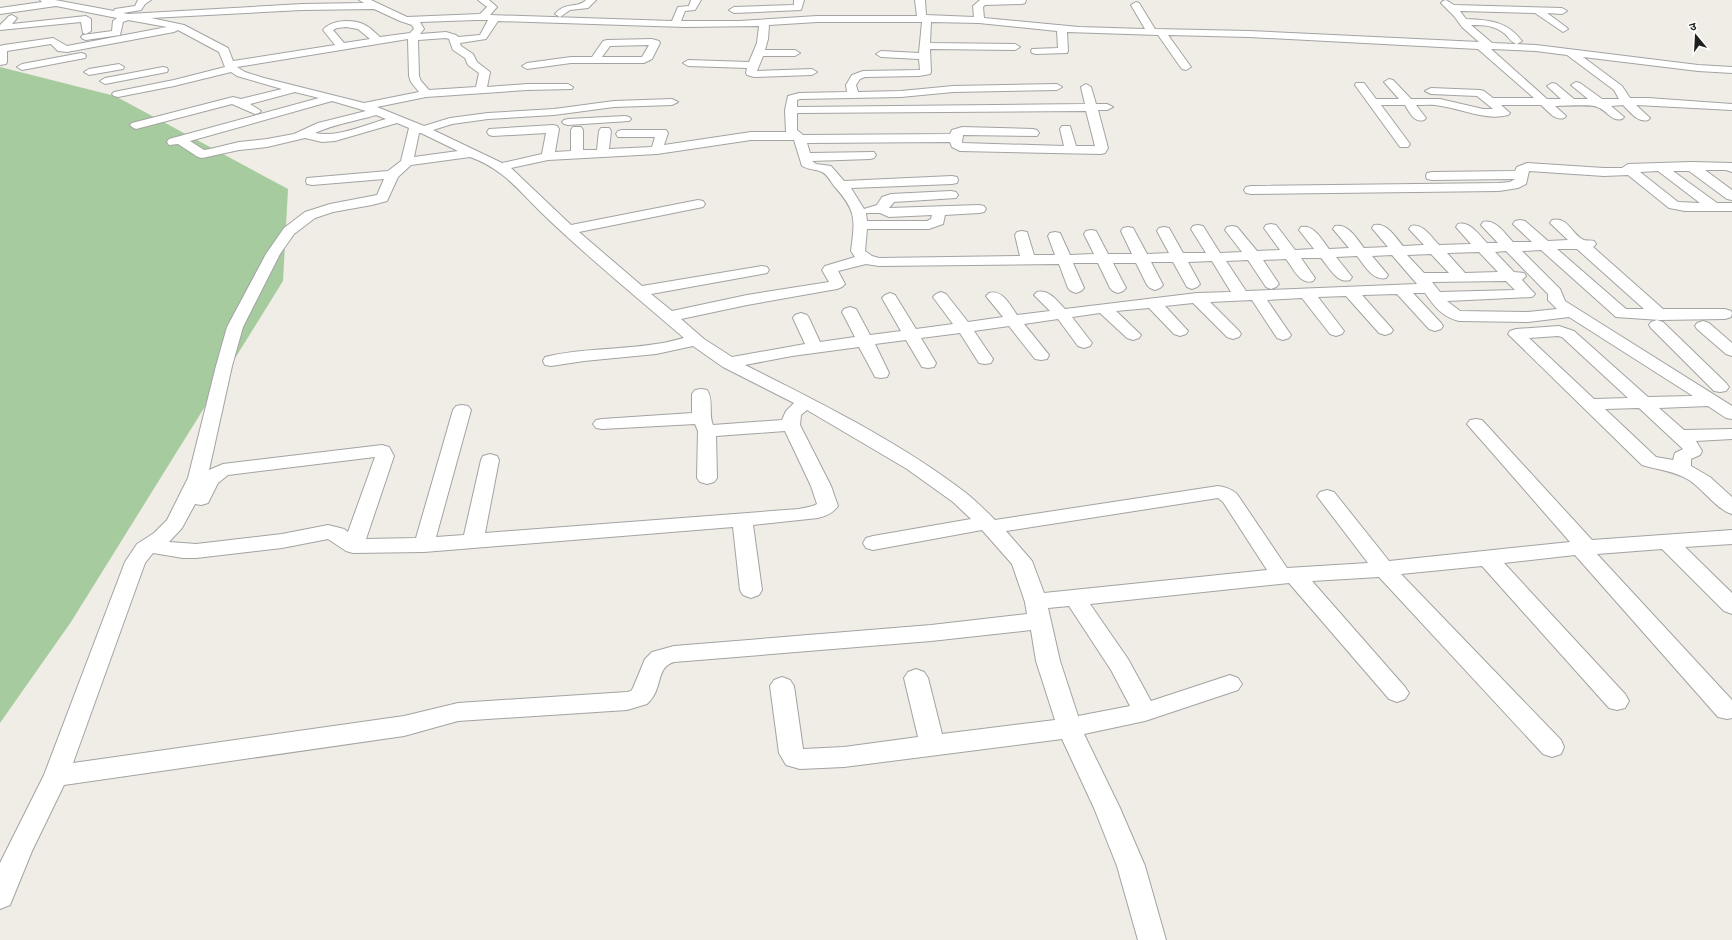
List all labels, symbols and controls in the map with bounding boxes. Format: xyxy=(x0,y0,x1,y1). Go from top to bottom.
north arrow xyxy=(1676,16,1716,56)
text: उ xyxy=(1688,19,1699,34)

